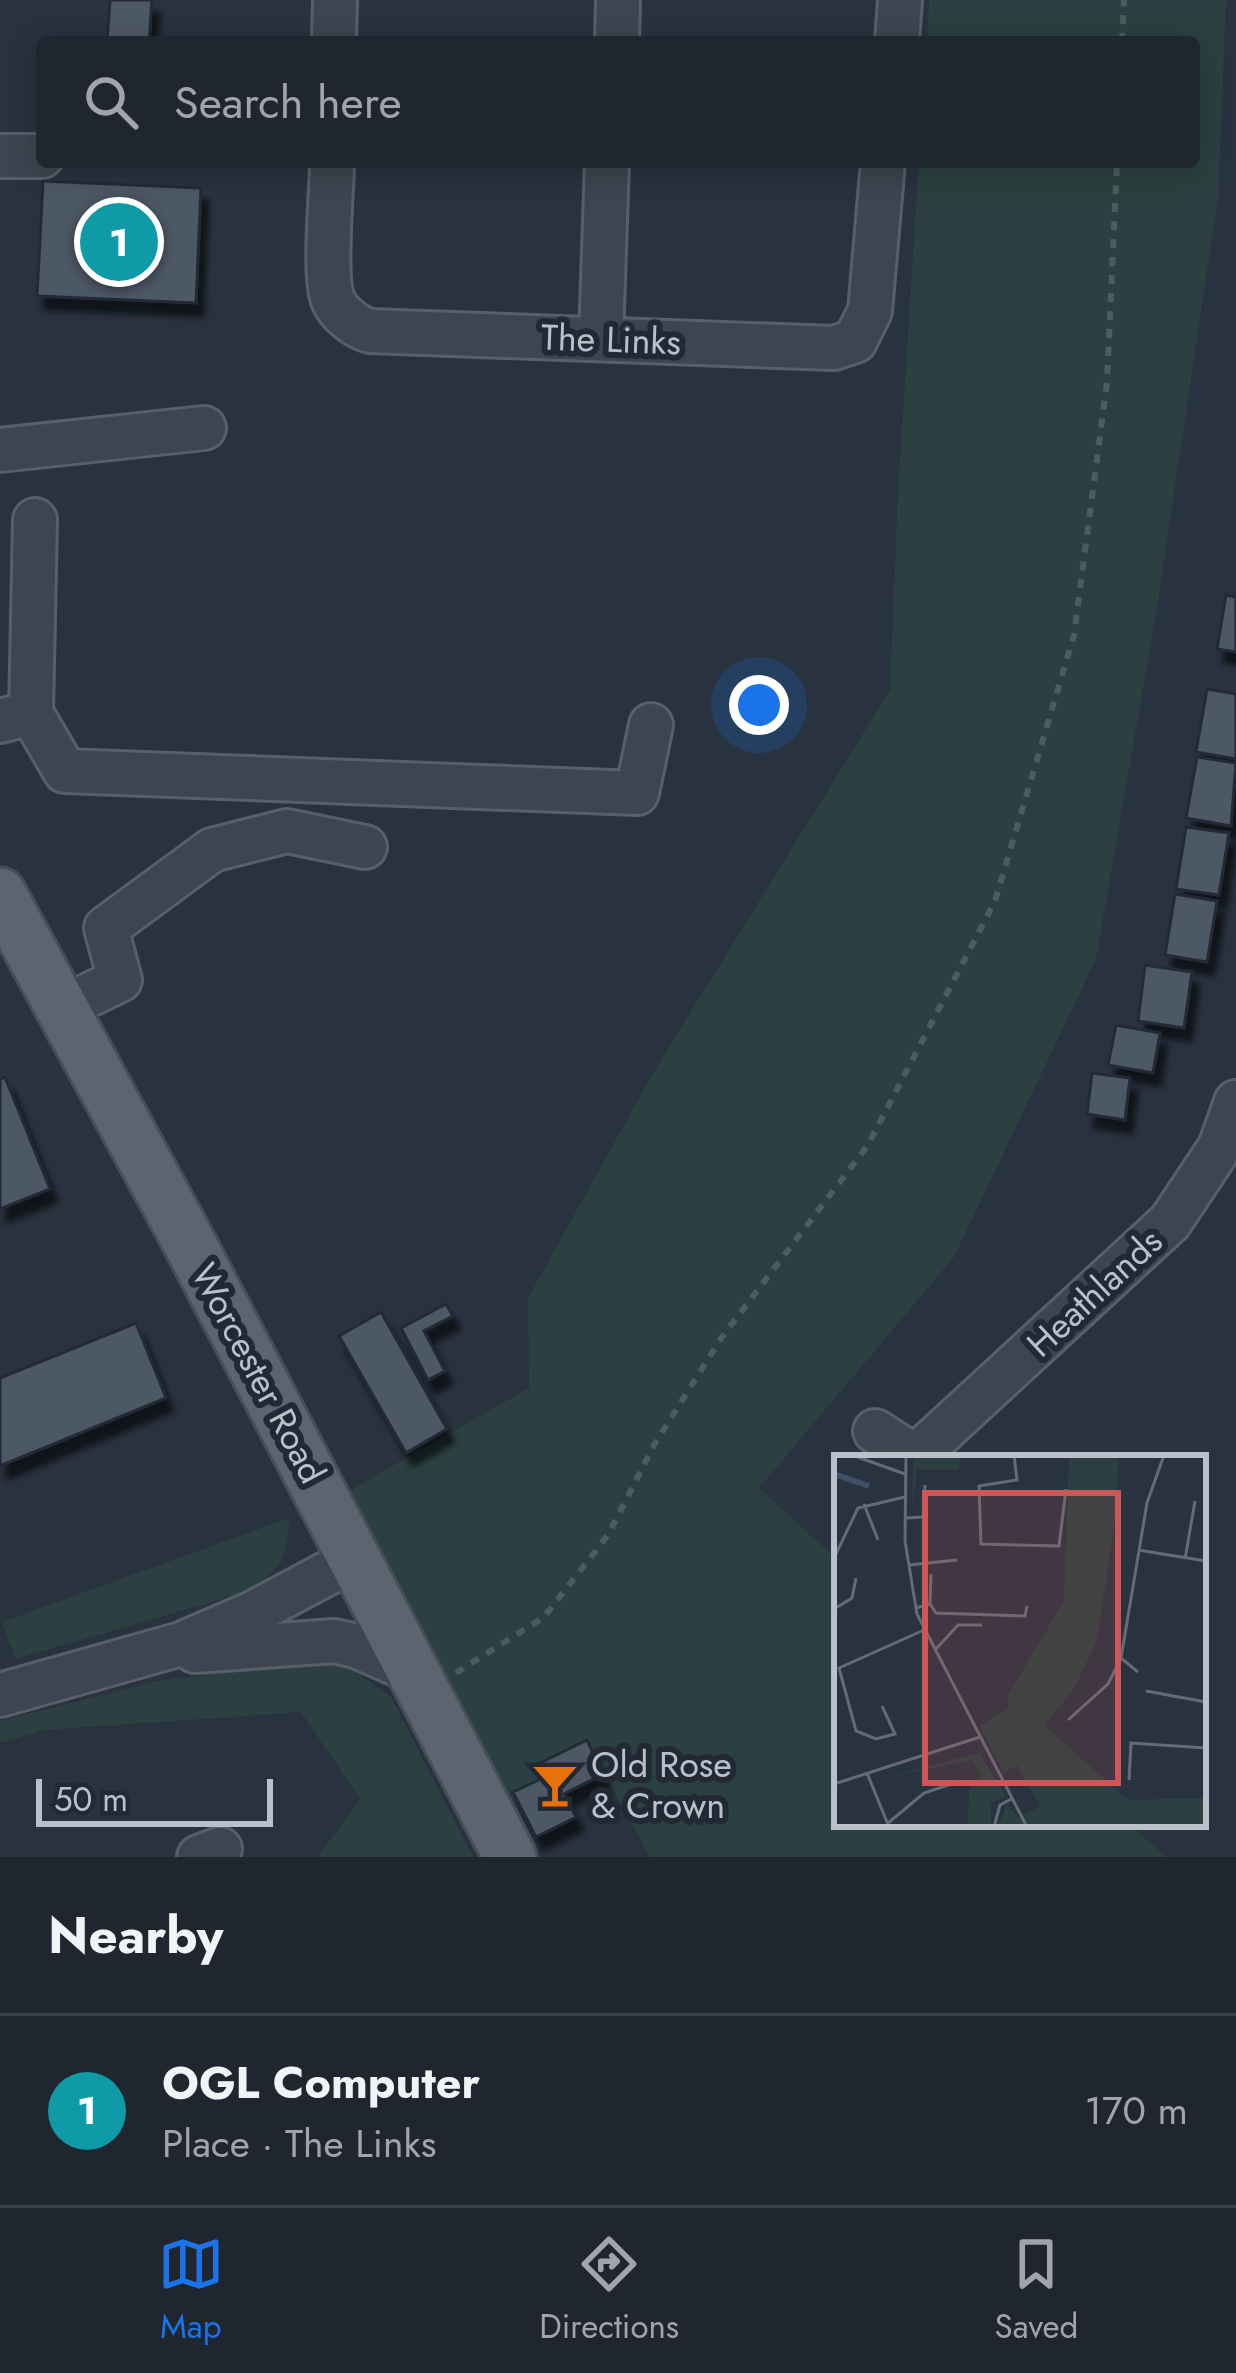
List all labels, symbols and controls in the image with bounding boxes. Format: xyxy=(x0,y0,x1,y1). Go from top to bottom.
search box xyxy=(36,36,1200,168)
icon: search xyxy=(78,69,144,135)
text: Search here xyxy=(174,70,402,135)
pin: 1 xyxy=(80,197,158,287)
street label: The Links xyxy=(540,311,682,367)
your location xyxy=(729,675,789,735)
street label: Heathlands xyxy=(1015,1215,1173,1369)
street label: Worcester Road xyxy=(179,1254,339,1492)
inset map xyxy=(834,1455,1206,1827)
place label: Old Rose & Crown xyxy=(591,1738,732,1831)
bar icon: Old Rose & Crown xyxy=(530,1760,580,1810)
scale bar xyxy=(36,1773,273,1826)
text: 50 m xyxy=(54,1776,128,1823)
text: Nearby xyxy=(48,1898,223,1972)
text: OGL Computer xyxy=(162,2050,480,2115)
text: 1 xyxy=(77,2082,97,2139)
text: 170 m xyxy=(1084,2082,1188,2139)
text: Place · The Links xyxy=(162,2115,436,2172)
tab: Map xyxy=(158,2231,224,2350)
tab: Directions xyxy=(539,2231,679,2350)
tab: Saved xyxy=(995,2231,1078,2350)

